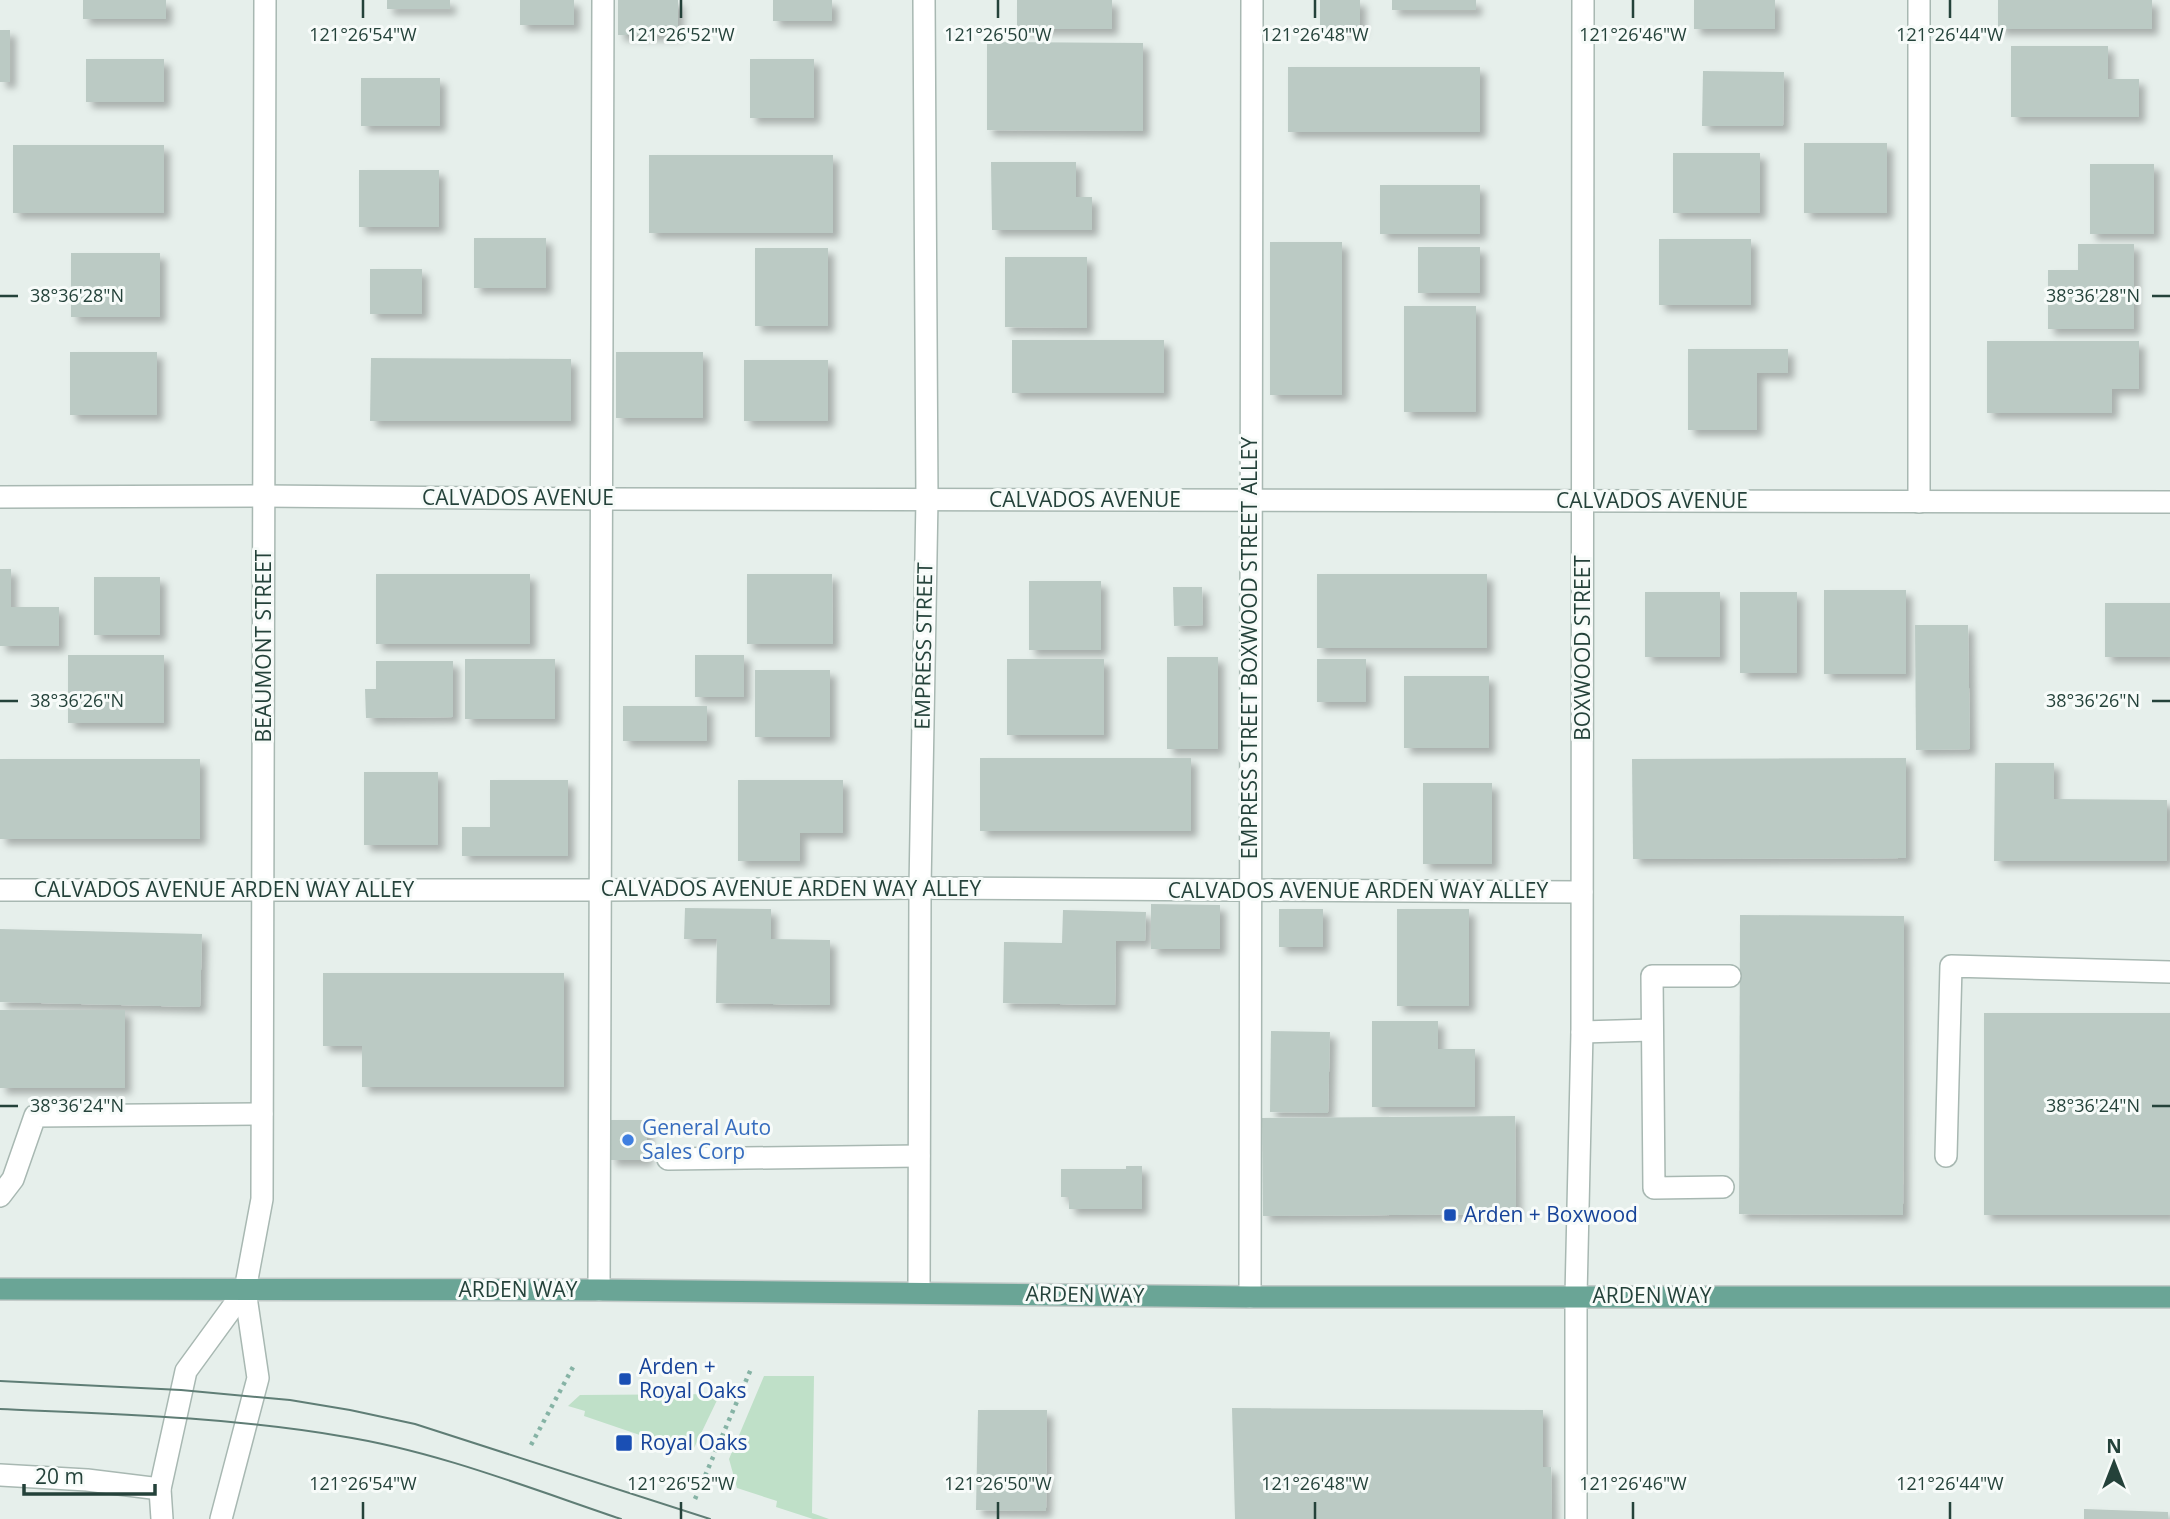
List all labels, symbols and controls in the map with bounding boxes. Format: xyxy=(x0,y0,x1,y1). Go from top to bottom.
text: 121°26'54"W xyxy=(309,22,417,46)
text: 121°26'52"W xyxy=(627,22,735,46)
text: 121°26'50"W xyxy=(944,22,1052,46)
text: 121°26'48"W xyxy=(1261,22,1369,46)
text: 121°26'46"W xyxy=(1579,22,1687,46)
text: 121°26'44"W xyxy=(1896,22,2004,46)
text: 38°36'28"N xyxy=(30,283,124,307)
text: 38°36'28"N xyxy=(2046,283,2140,307)
street label: EMPRESS STREET BOXWOOD STREET ALLEY xyxy=(1235,436,1263,859)
street label: CALVADOS AVENUE xyxy=(422,483,614,511)
street label: CALVADOS AVENUE xyxy=(989,485,1181,513)
street label: CALVADOS AVENUE xyxy=(1556,486,1748,514)
street label: BEAUMONT STREET xyxy=(249,549,277,742)
street label: BOXWOOD STREET xyxy=(1568,555,1596,741)
street label: EMPRESS STREET xyxy=(908,562,938,730)
text: 38°36'26"N xyxy=(30,688,124,712)
text: 38°36'26"N xyxy=(2046,688,2140,712)
street label: CALVADOS AVENUE ARDEN WAY ALLEY xyxy=(601,874,981,902)
street label: CALVADOS AVENUE ARDEN WAY ALLEY xyxy=(34,875,414,903)
street label: CALVADOS AVENUE ARDEN WAY ALLEY xyxy=(1168,876,1548,904)
text: 38°36'24"N xyxy=(30,1093,124,1117)
text: 38°36'24"N xyxy=(2046,1093,2140,1117)
place label: General Auto Sales Corp xyxy=(642,1113,771,1165)
marker: General Auto Sales Corp xyxy=(620,1132,636,1148)
place label: Arden + Boxwood xyxy=(1464,1200,1638,1228)
marker: Arden + Boxwood xyxy=(1442,1207,1458,1223)
street label: ARDEN WAY xyxy=(459,1275,578,1303)
street label: ARDEN WAY xyxy=(1025,1279,1145,1309)
street label: ARDEN WAY xyxy=(1593,1281,1712,1309)
place label: Arden + Royal Oaks xyxy=(639,1352,747,1404)
marker: Arden + Royal Oaks xyxy=(617,1371,633,1387)
place label: Royal Oaks xyxy=(640,1428,748,1456)
north arrow xyxy=(2079,1428,2149,1498)
marker: Royal Oaks xyxy=(614,1433,634,1453)
text: N xyxy=(2106,1433,2122,1459)
scale bar xyxy=(24,1452,156,1496)
text: 20 m xyxy=(35,1462,84,1490)
text: 121°26'54"W xyxy=(309,1471,417,1495)
text: 121°26'52"W xyxy=(627,1471,735,1495)
text: 121°26'50"W xyxy=(944,1471,1052,1495)
text: 121°26'48"W xyxy=(1261,1471,1369,1495)
text: 121°26'46"W xyxy=(1579,1471,1687,1495)
text: 121°26'44"W xyxy=(1896,1471,2004,1495)

